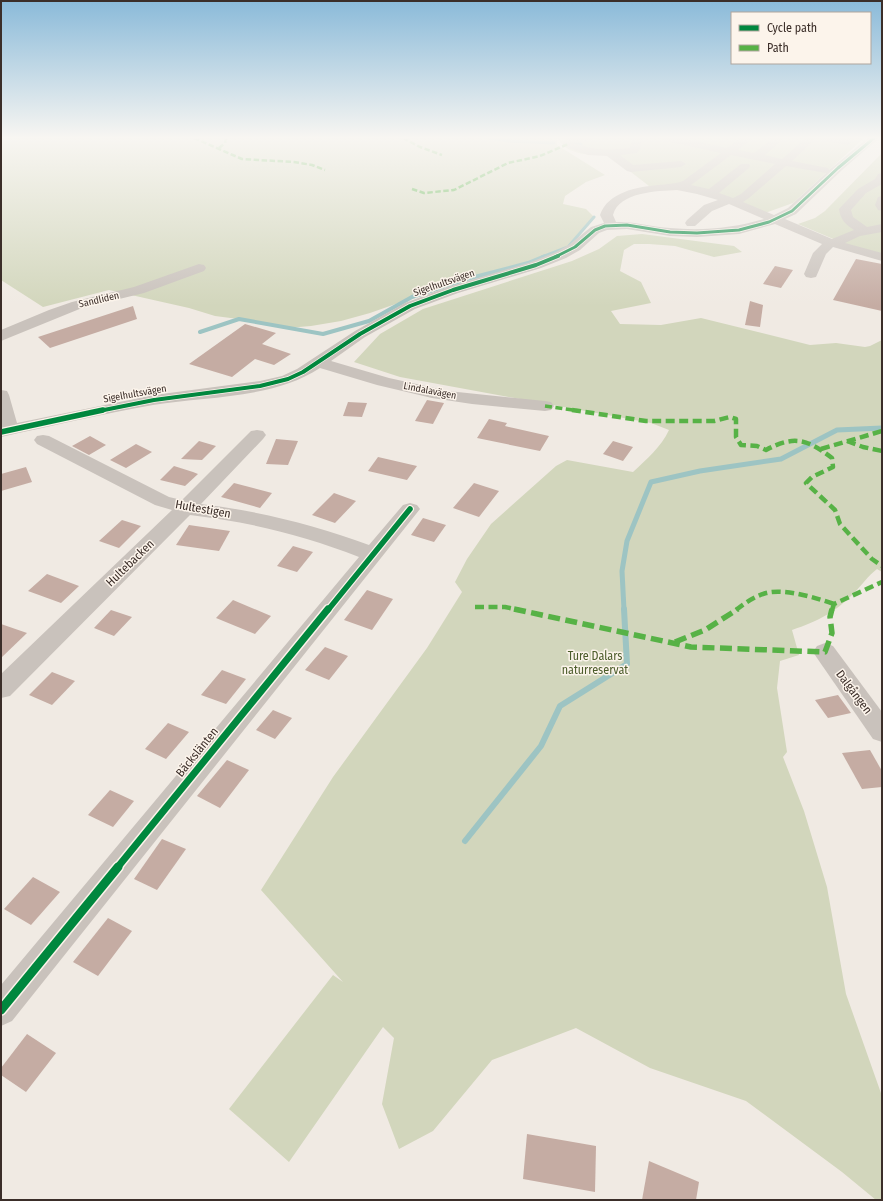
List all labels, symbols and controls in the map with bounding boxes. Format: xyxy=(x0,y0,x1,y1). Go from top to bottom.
legend xyxy=(731,12,871,64)
text: Cycle path xyxy=(767,21,817,35)
text: Path xyxy=(767,41,789,55)
street label: Sigelhultsvägen xyxy=(412,267,476,299)
street label: Sandliden xyxy=(78,290,120,310)
street label: Lindalavägen xyxy=(403,380,457,402)
street label: Sigelhultsvägen xyxy=(102,383,168,405)
street label: Hultestigen xyxy=(174,497,232,521)
street label: Hultebacken xyxy=(103,537,157,589)
park label: Ture Dalars naturreservat xyxy=(562,649,628,677)
street label: Dalgången xyxy=(833,667,875,717)
street label: Bäckslänten xyxy=(173,724,221,780)

